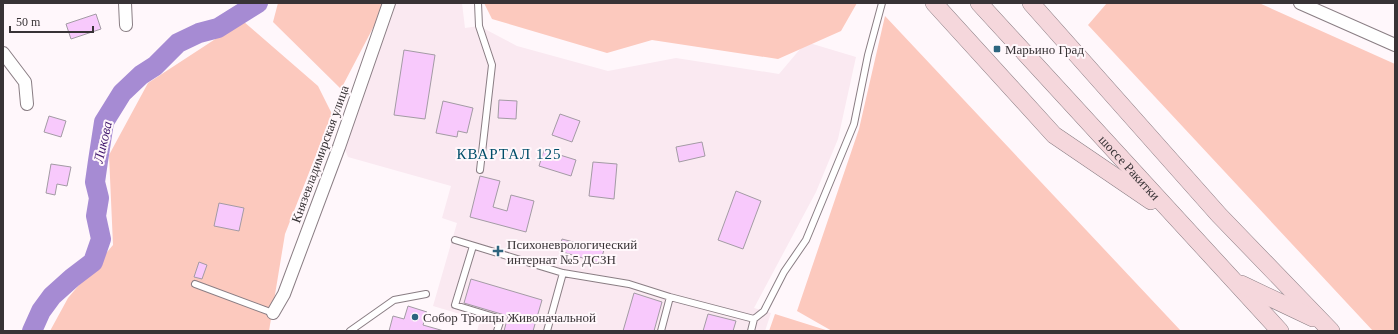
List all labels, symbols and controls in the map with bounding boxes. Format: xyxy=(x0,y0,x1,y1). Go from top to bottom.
scale bar xyxy=(10,8,93,34)
text: 50 m xyxy=(16,15,41,29)
place label: Марьино Град xyxy=(1005,42,1084,57)
marker: Марьино Град xyxy=(992,44,1002,54)
street label: Князевладимирская улица xyxy=(288,83,352,225)
water label: Ликова xyxy=(91,120,115,165)
street label: шоссе Ракитки xyxy=(1096,132,1163,203)
district label: КВАРТАЛ 125 xyxy=(456,146,562,162)
place label: Психоневрологический интернат №5 ДСЗН xyxy=(507,237,637,267)
marker: Психоневрологический интернат №5 ДСЗН xyxy=(492,245,504,257)
place label: Собор Троицы Живоначальной xyxy=(423,310,596,325)
marker: Собор Троицы Живоначальной xyxy=(410,312,420,322)

